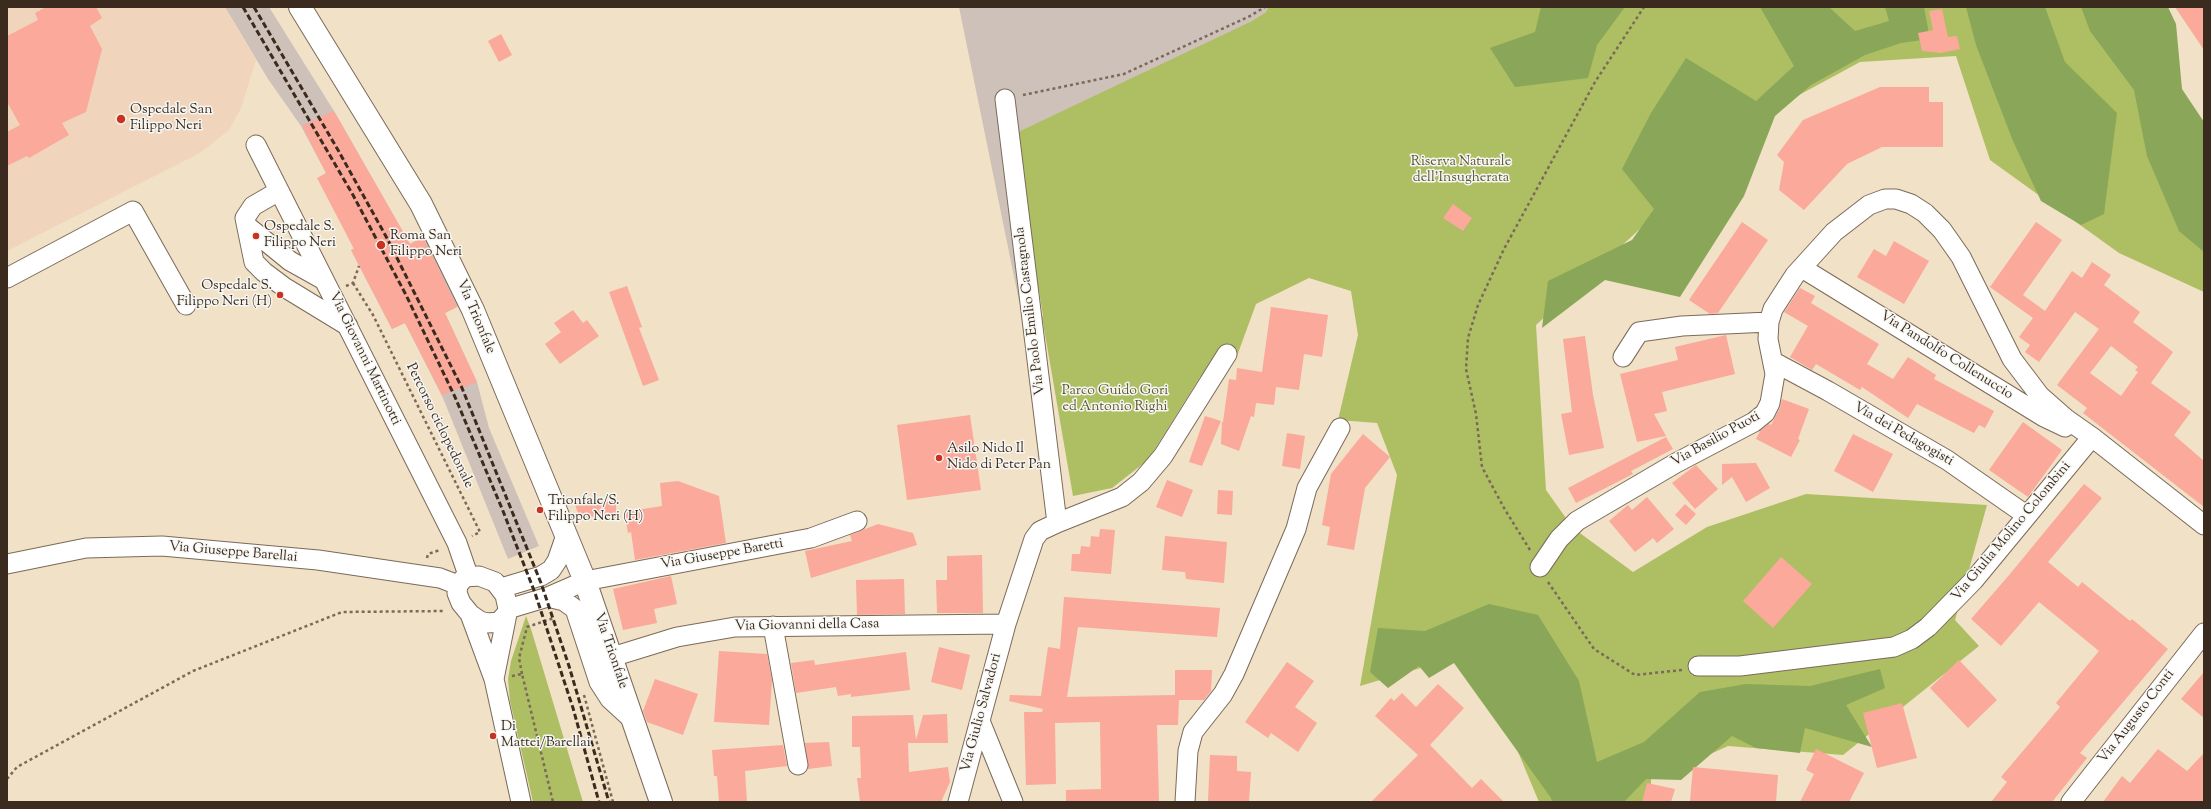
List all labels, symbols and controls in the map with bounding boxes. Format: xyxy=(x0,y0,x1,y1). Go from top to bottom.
place label: Ospedale San Filippo Neri xyxy=(130,103,212,136)
marker: Ospedale San Filippo Neri xyxy=(115,113,127,125)
park label: Riserva Naturale dell'Insugherata xyxy=(1411,155,1511,188)
place label: Ospedale S. Filippo Neri xyxy=(264,220,336,252)
street label: Via Paolo Emilio Castagnola xyxy=(1012,226,1050,396)
place label: Roma San Filippo Neri xyxy=(390,229,462,262)
marker: Ospedale S. Filippo Neri xyxy=(251,231,261,241)
marker: Roma San Filippo Neri xyxy=(375,239,387,251)
street label: Via Trionfale xyxy=(452,277,498,357)
place label: Ospedale S. Filippo Neri (H) xyxy=(177,279,272,312)
marker: Ospedale S. Filippo Neri (H) xyxy=(275,290,285,300)
street label: Via Giovanni Martinotti xyxy=(324,290,404,428)
street label: Via Pandolfo Collenuccio xyxy=(1876,308,2016,404)
street label: Percorso ciclopedonale xyxy=(401,361,477,491)
park label: Parco Guido Gori ed Antonio Righi xyxy=(1062,384,1168,416)
street label: Via dei Pedagogisti xyxy=(1850,400,1956,470)
street label: Via Basilio Puoti xyxy=(1669,409,1763,471)
place label: Asilo Nido Il Nido di Peter Pan xyxy=(947,442,1051,474)
marker: Asilo Nido Il Nido di Peter Pan xyxy=(934,453,944,463)
street label: Via Giulia Molino Colombini xyxy=(1949,459,2075,605)
place label: Trionfale/S. Filippo Neri (H) xyxy=(548,494,643,526)
marker: Trionfale/S. Filippo Neri (H) xyxy=(535,505,545,515)
street label: Via Giuseppe Baretti xyxy=(659,536,785,574)
street label: Via Giuseppe Barellai xyxy=(168,539,298,567)
street label: Via Trionfale xyxy=(589,611,631,691)
street label: Via Giovanni della Casa xyxy=(734,616,880,636)
street label: Via Giulio Salvadori xyxy=(958,652,1006,774)
street label: Via Augusto Conti xyxy=(2095,667,2179,767)
place label: Di Mattei/Barellai xyxy=(501,720,591,752)
marker: Di Mattei/Barellai xyxy=(488,731,498,741)

